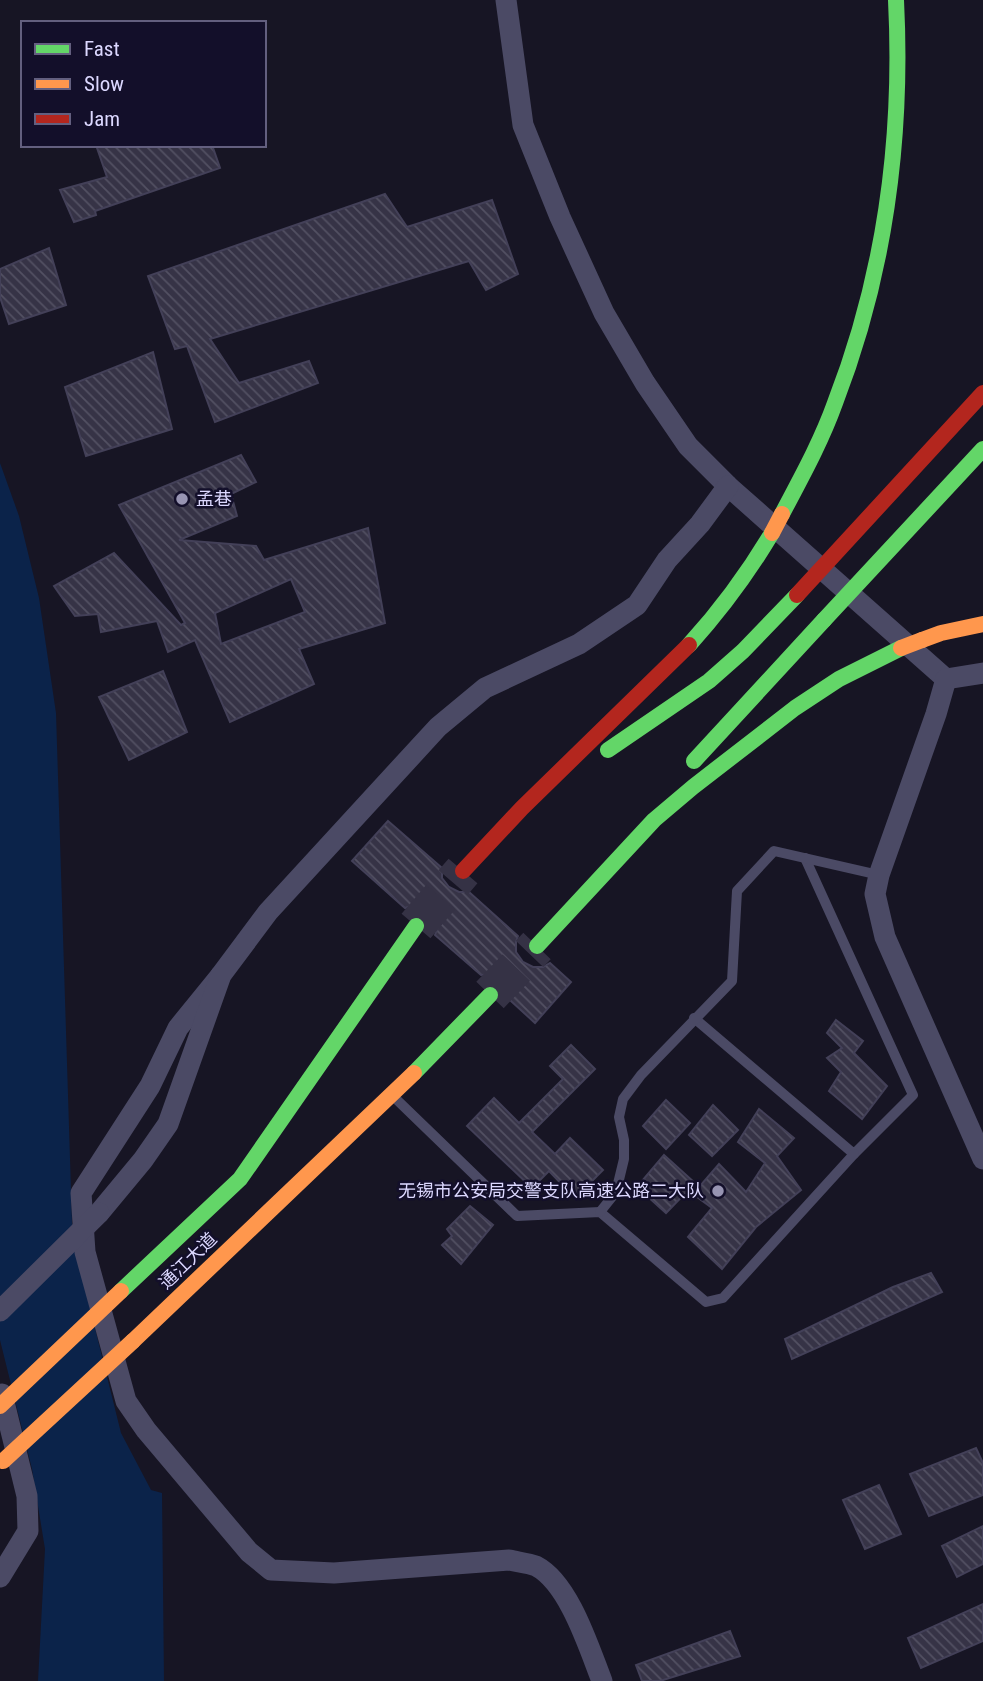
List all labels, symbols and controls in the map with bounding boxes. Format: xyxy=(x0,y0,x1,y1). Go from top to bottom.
legend xyxy=(21,21,266,147)
text: Fast xyxy=(84,37,120,61)
text: Slow xyxy=(84,72,124,96)
text: Jam xyxy=(84,107,120,131)
place label: 孟巷 xyxy=(196,488,232,509)
marker: 孟巷 xyxy=(174,491,190,507)
place label: 无锡市公安局交警支队高速公路二大队 xyxy=(398,1180,704,1201)
marker: 无锡市公安局交警支队高速公路二大队 xyxy=(710,1183,726,1199)
street label: 通江大道 xyxy=(154,1228,221,1293)

